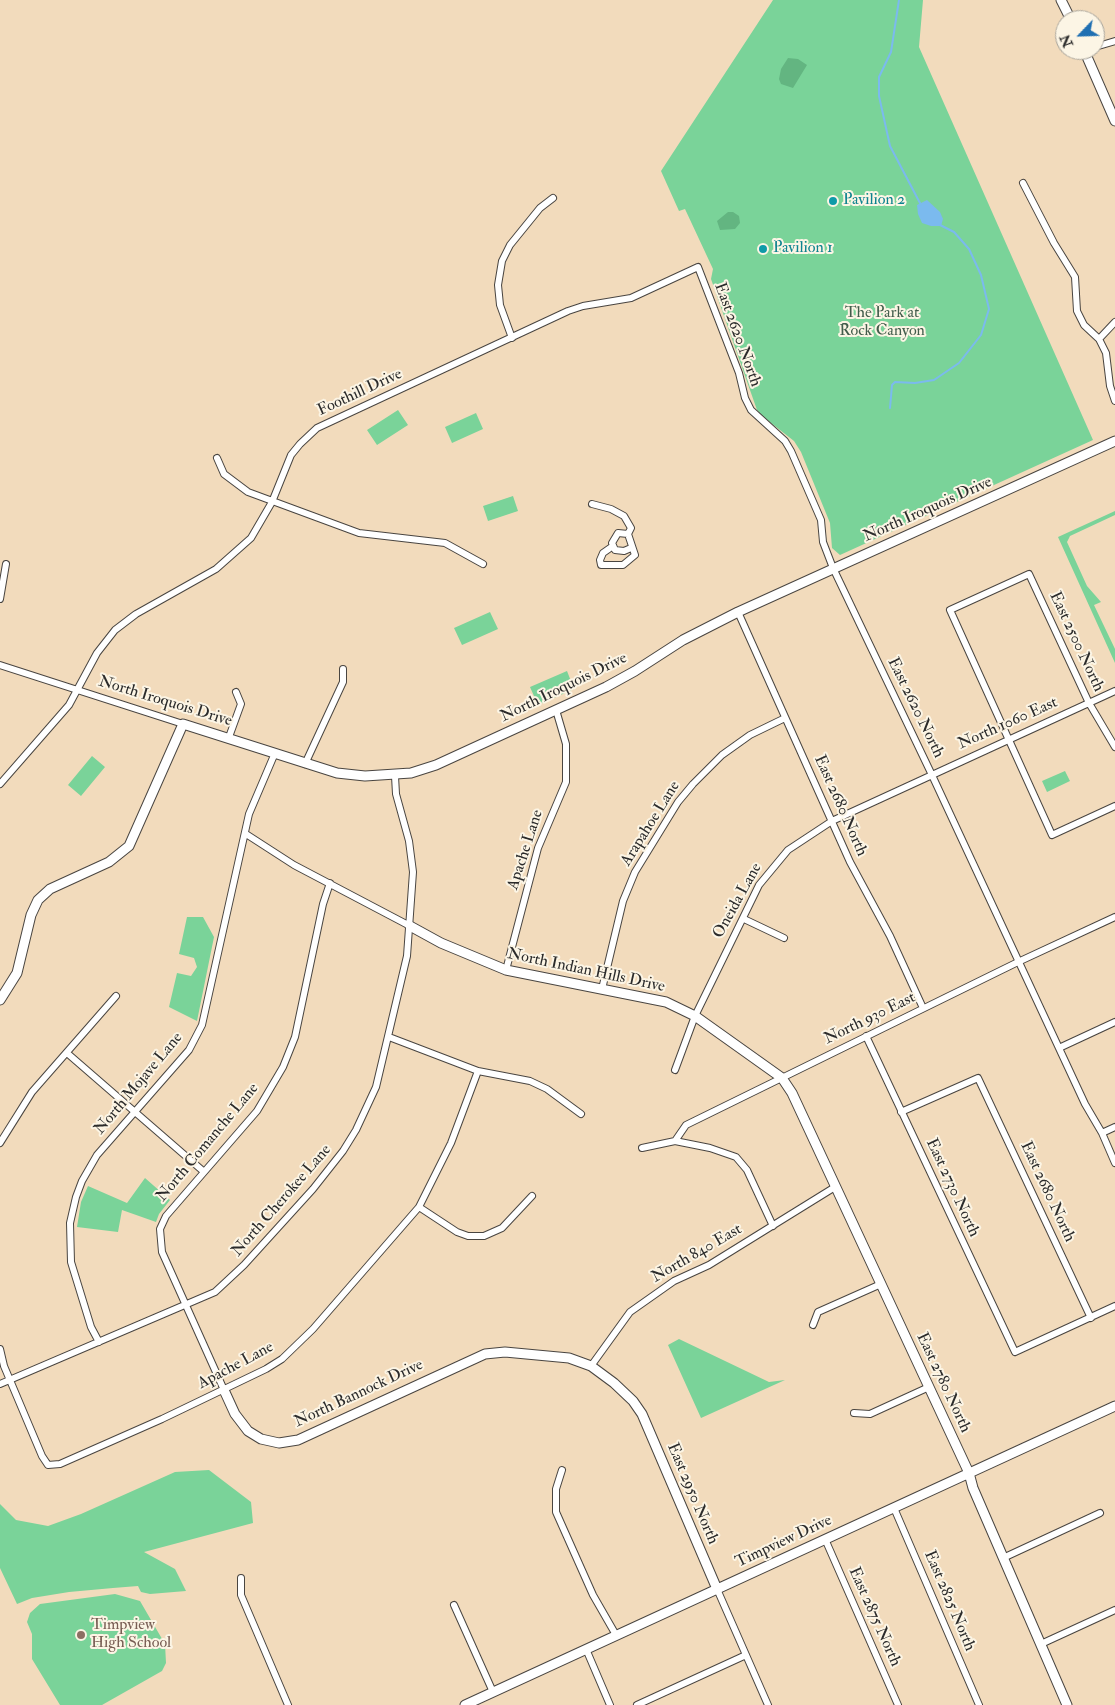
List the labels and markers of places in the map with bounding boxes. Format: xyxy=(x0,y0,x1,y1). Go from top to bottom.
place label: Pavilion 2 xyxy=(843,191,905,211)
marker: Pavilion 2 xyxy=(827,195,839,207)
place label: Pavilion 1 xyxy=(773,239,833,259)
marker: Pavilion 1 xyxy=(757,243,769,255)
place label: Timpview High School xyxy=(91,1616,171,1654)
marker: Timpview High School xyxy=(75,1629,87,1641)

